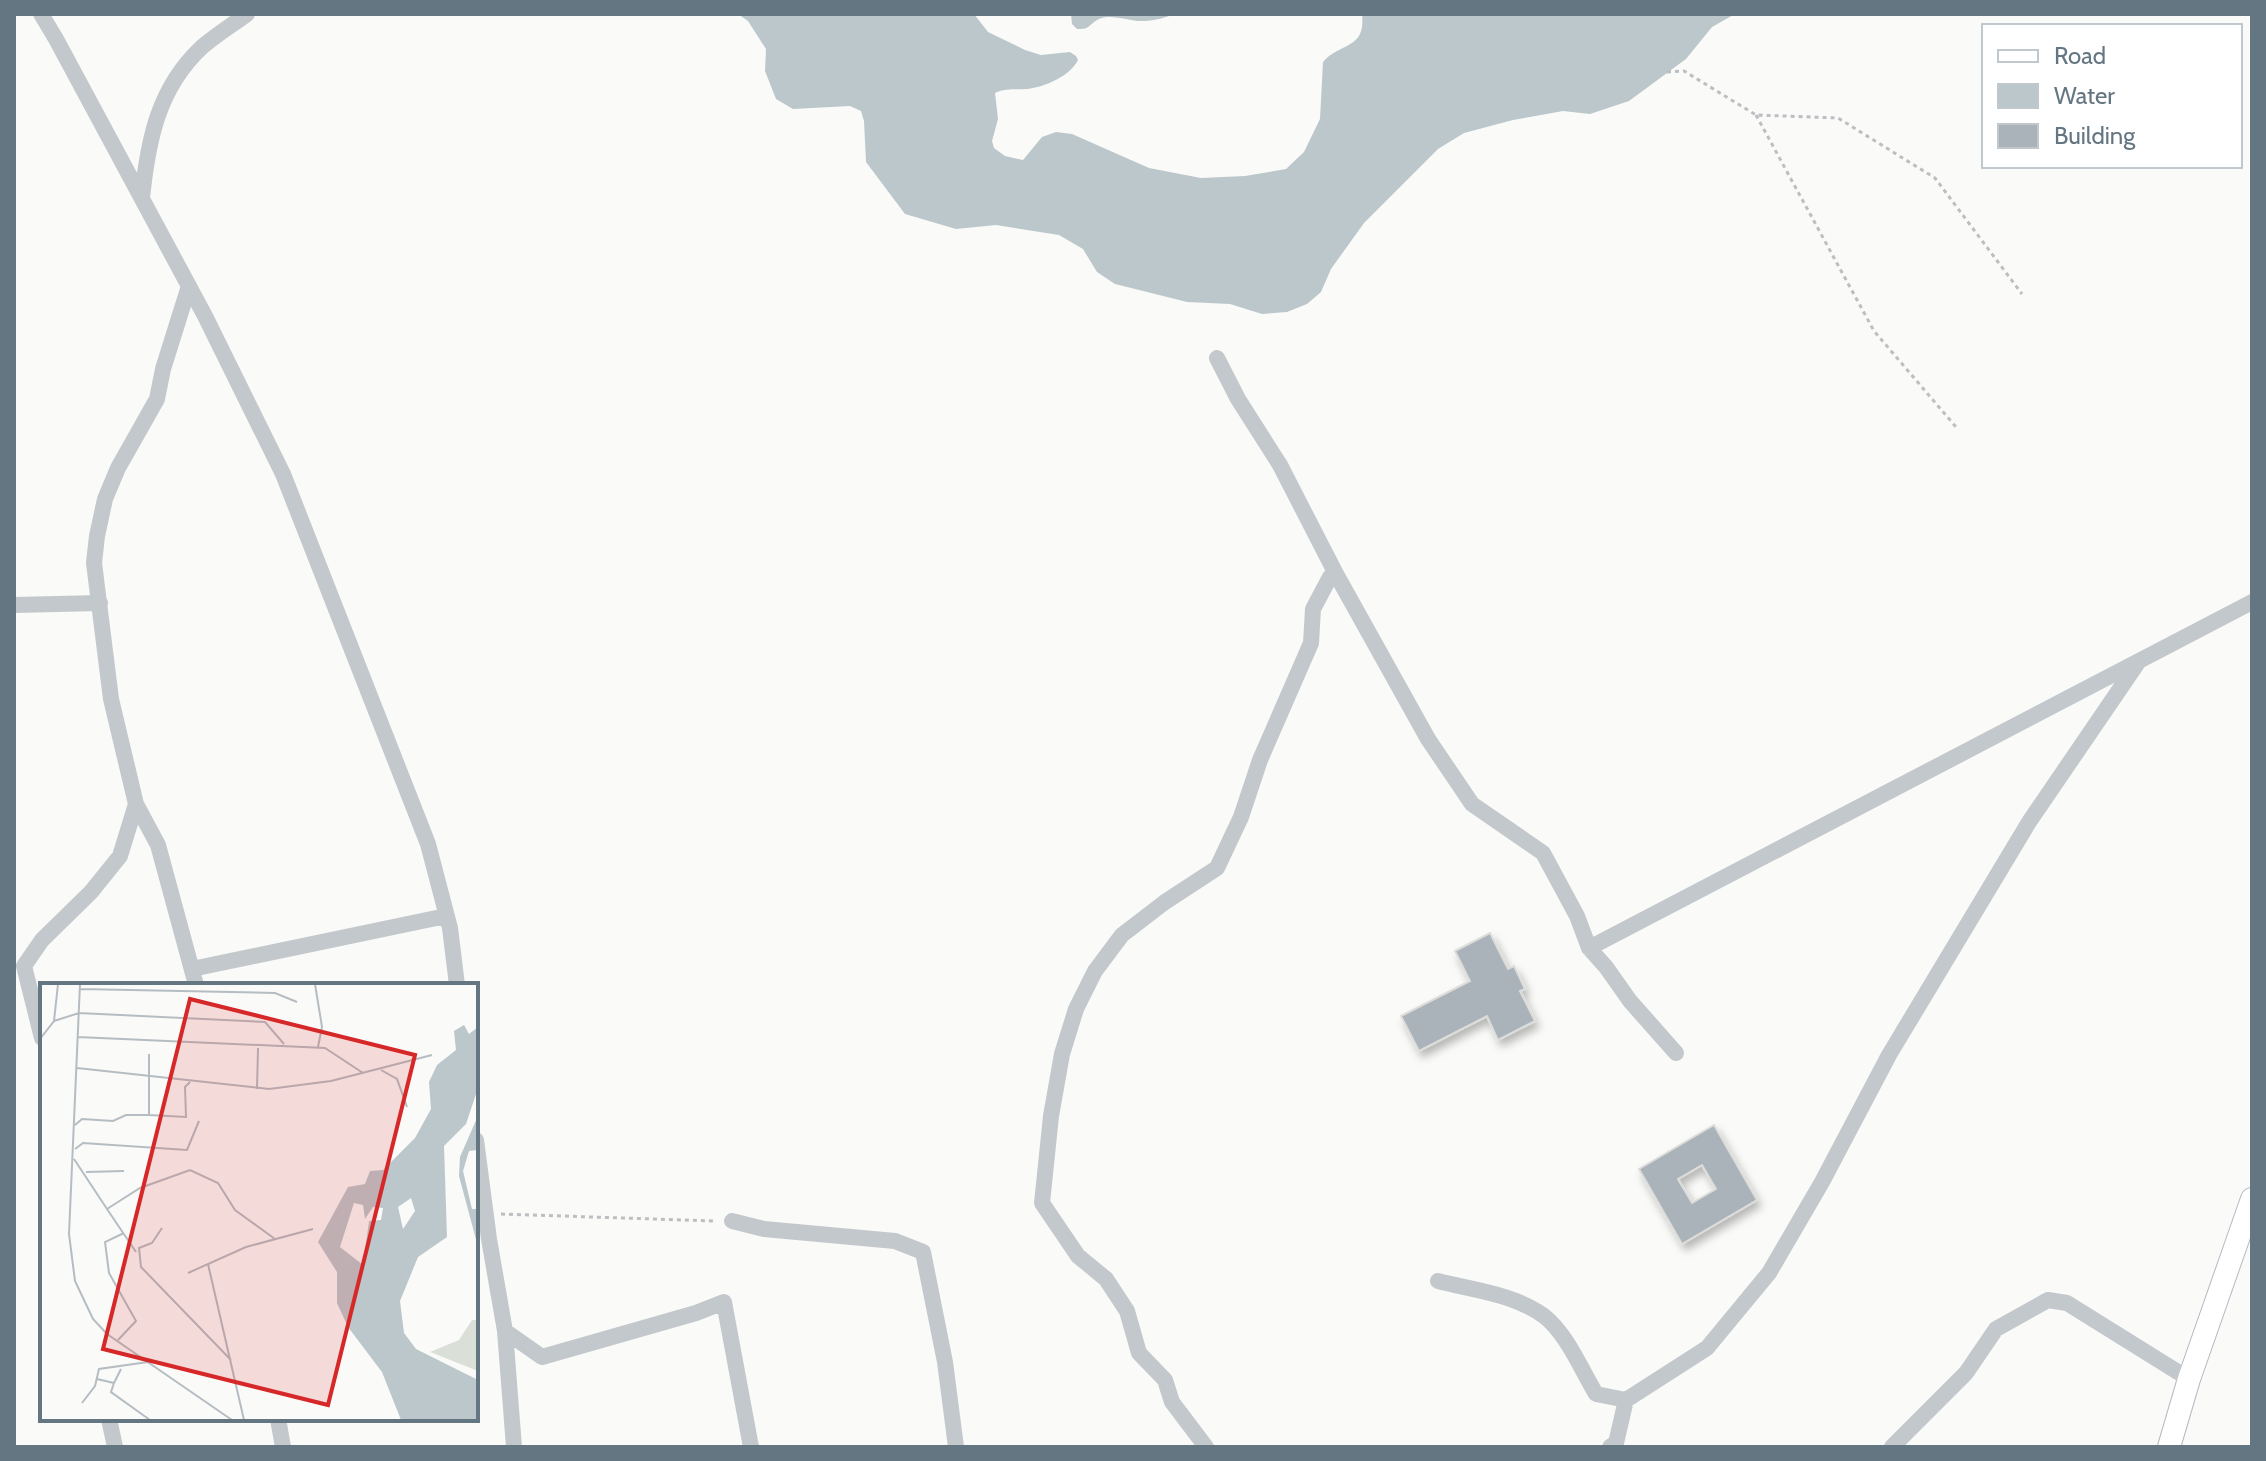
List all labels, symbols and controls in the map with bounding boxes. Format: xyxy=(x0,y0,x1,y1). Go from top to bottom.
legend xyxy=(1982,24,2242,168)
text: Road xyxy=(2054,41,2106,70)
text: Water xyxy=(2054,81,2115,110)
text: Building xyxy=(2054,121,2136,150)
inset map xyxy=(40,983,478,1421)

